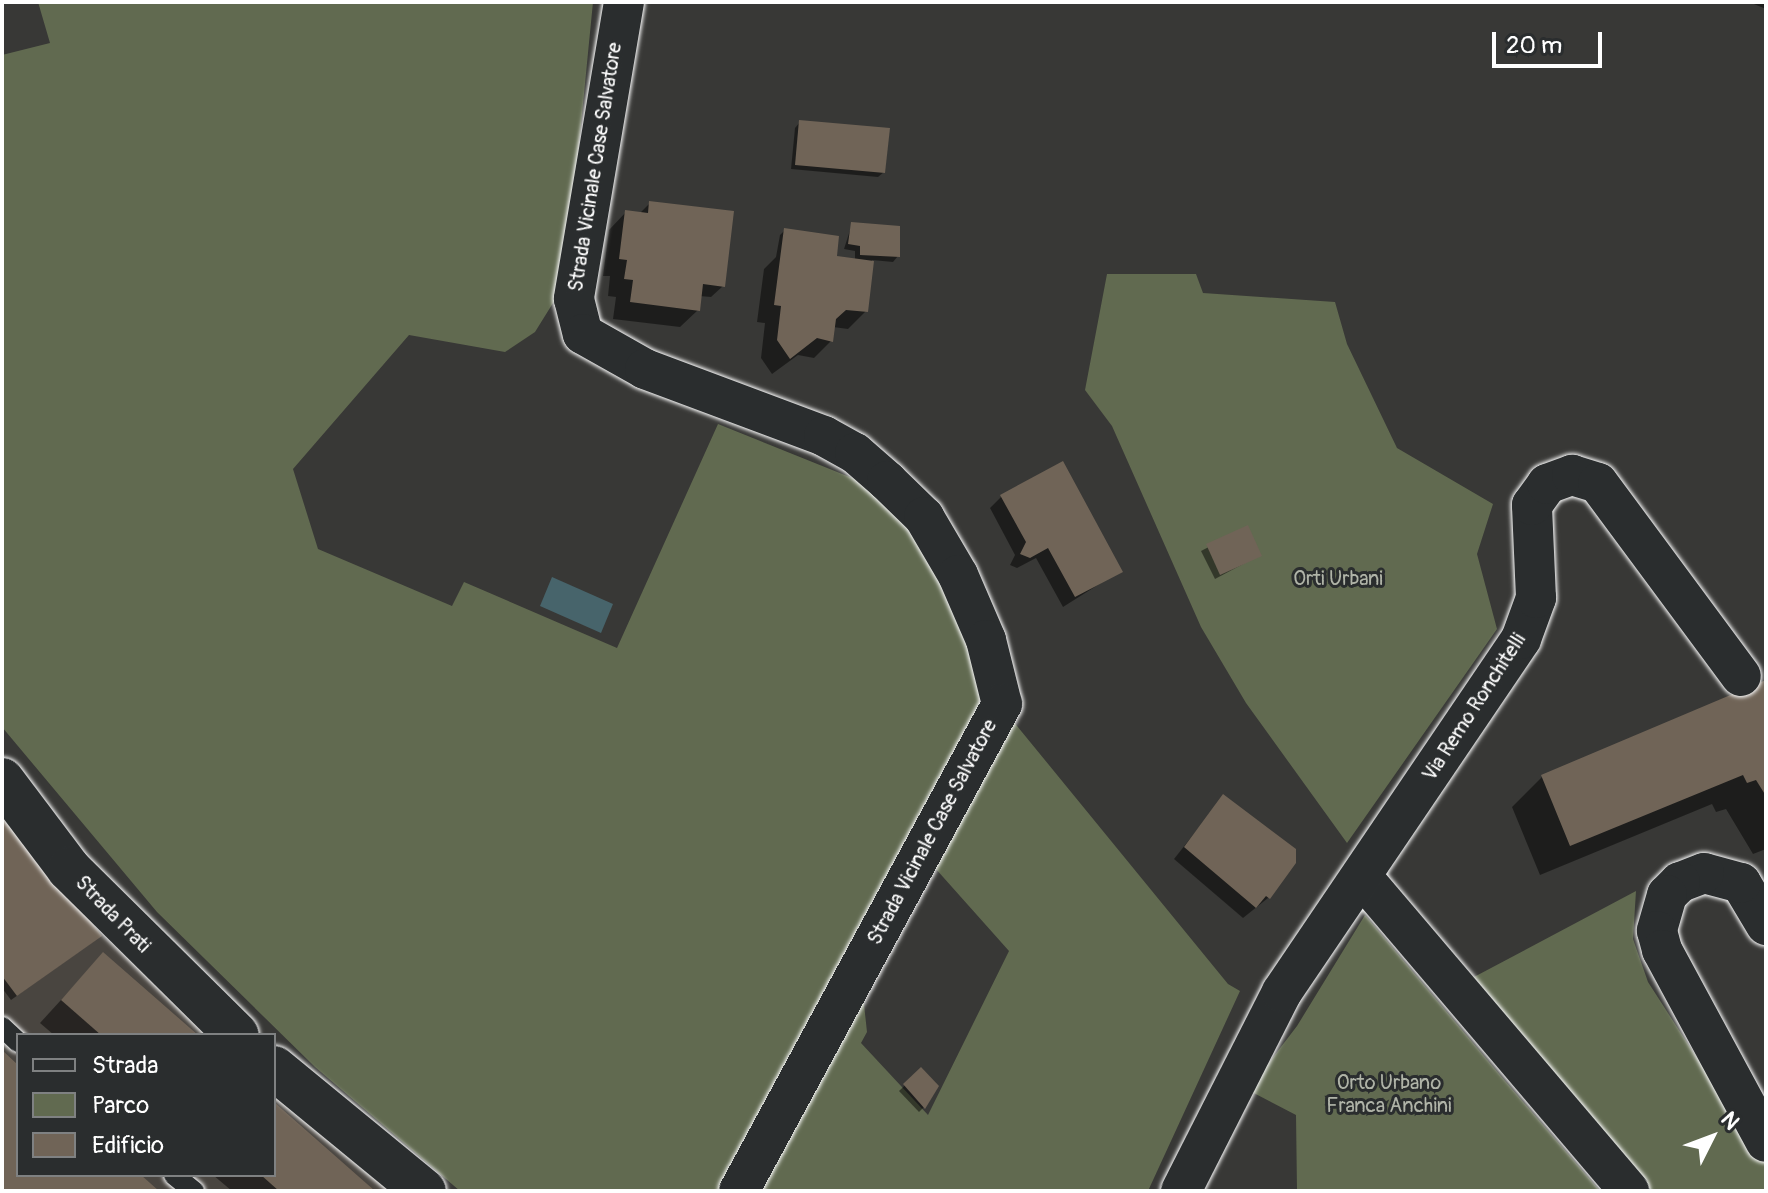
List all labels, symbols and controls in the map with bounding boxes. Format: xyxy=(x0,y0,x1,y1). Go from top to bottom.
scale bar xyxy=(1496,16,1606,66)
text: 20 m xyxy=(1506,31,1562,60)
street label: Strada Vicinale Case Salvatore xyxy=(563,41,627,293)
park label: Orti Urbani xyxy=(1293,566,1383,590)
street label: Via Remo Ronchitelli xyxy=(1417,629,1531,785)
street label: Strada Vicinale Case Salvatore xyxy=(862,715,1002,949)
street label: Strada Prati xyxy=(70,871,156,957)
legend xyxy=(16,1033,276,1177)
text: Strada xyxy=(92,1051,158,1080)
park label: Orto Urbano Franca Anchini xyxy=(1326,1070,1452,1117)
text: Parco xyxy=(92,1091,149,1120)
north arrow xyxy=(1672,1097,1752,1177)
text: N xyxy=(1714,1106,1745,1136)
text: Edificio xyxy=(92,1131,164,1160)

